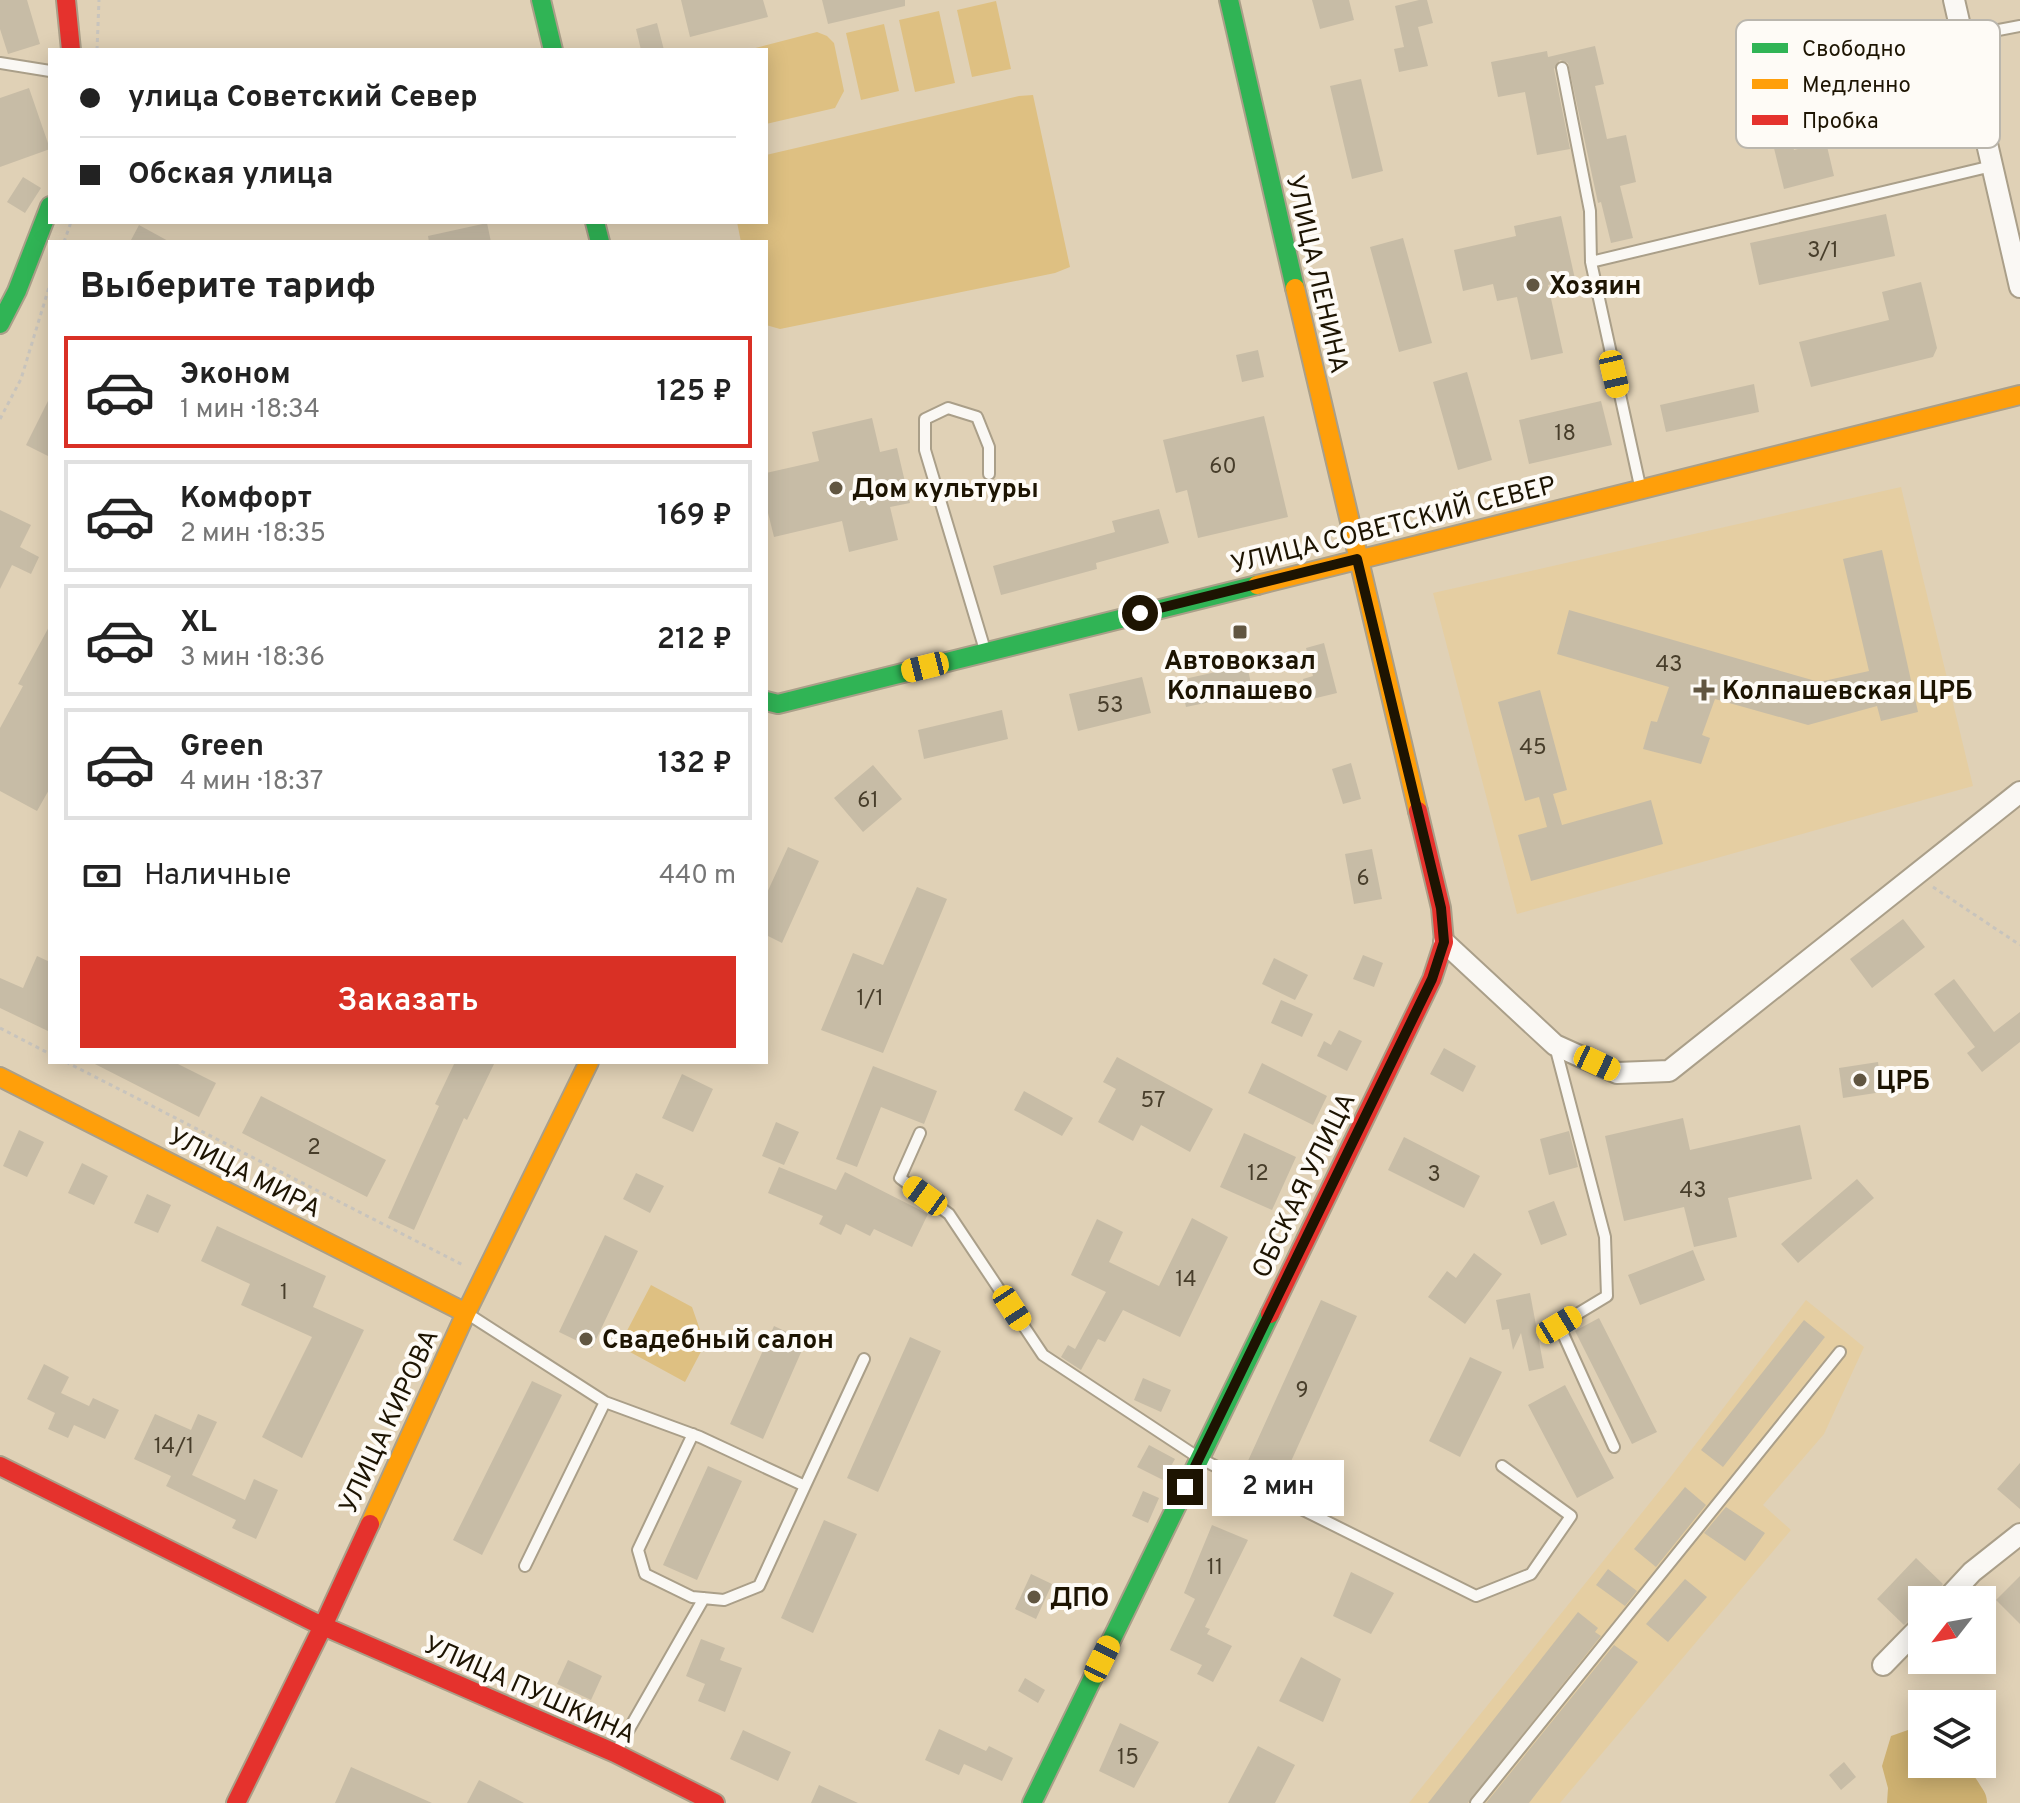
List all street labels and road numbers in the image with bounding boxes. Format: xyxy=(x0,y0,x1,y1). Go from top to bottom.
street label: УЛИЦА ЛЕНИНА xyxy=(1277,172,1354,377)
street label: УЛИЦА СОВЕТСКИЙ СЕВЕР xyxy=(1227,468,1560,583)
street label: ОБСКАЯ УЛИЦА xyxy=(1246,1088,1364,1284)
street label: УЛИЦА МИРА xyxy=(162,1122,326,1227)
street label: УЛИЦА КИРОВА xyxy=(333,1325,447,1520)
street label: УЛИЦА ПУШКИНА xyxy=(418,1630,640,1753)

